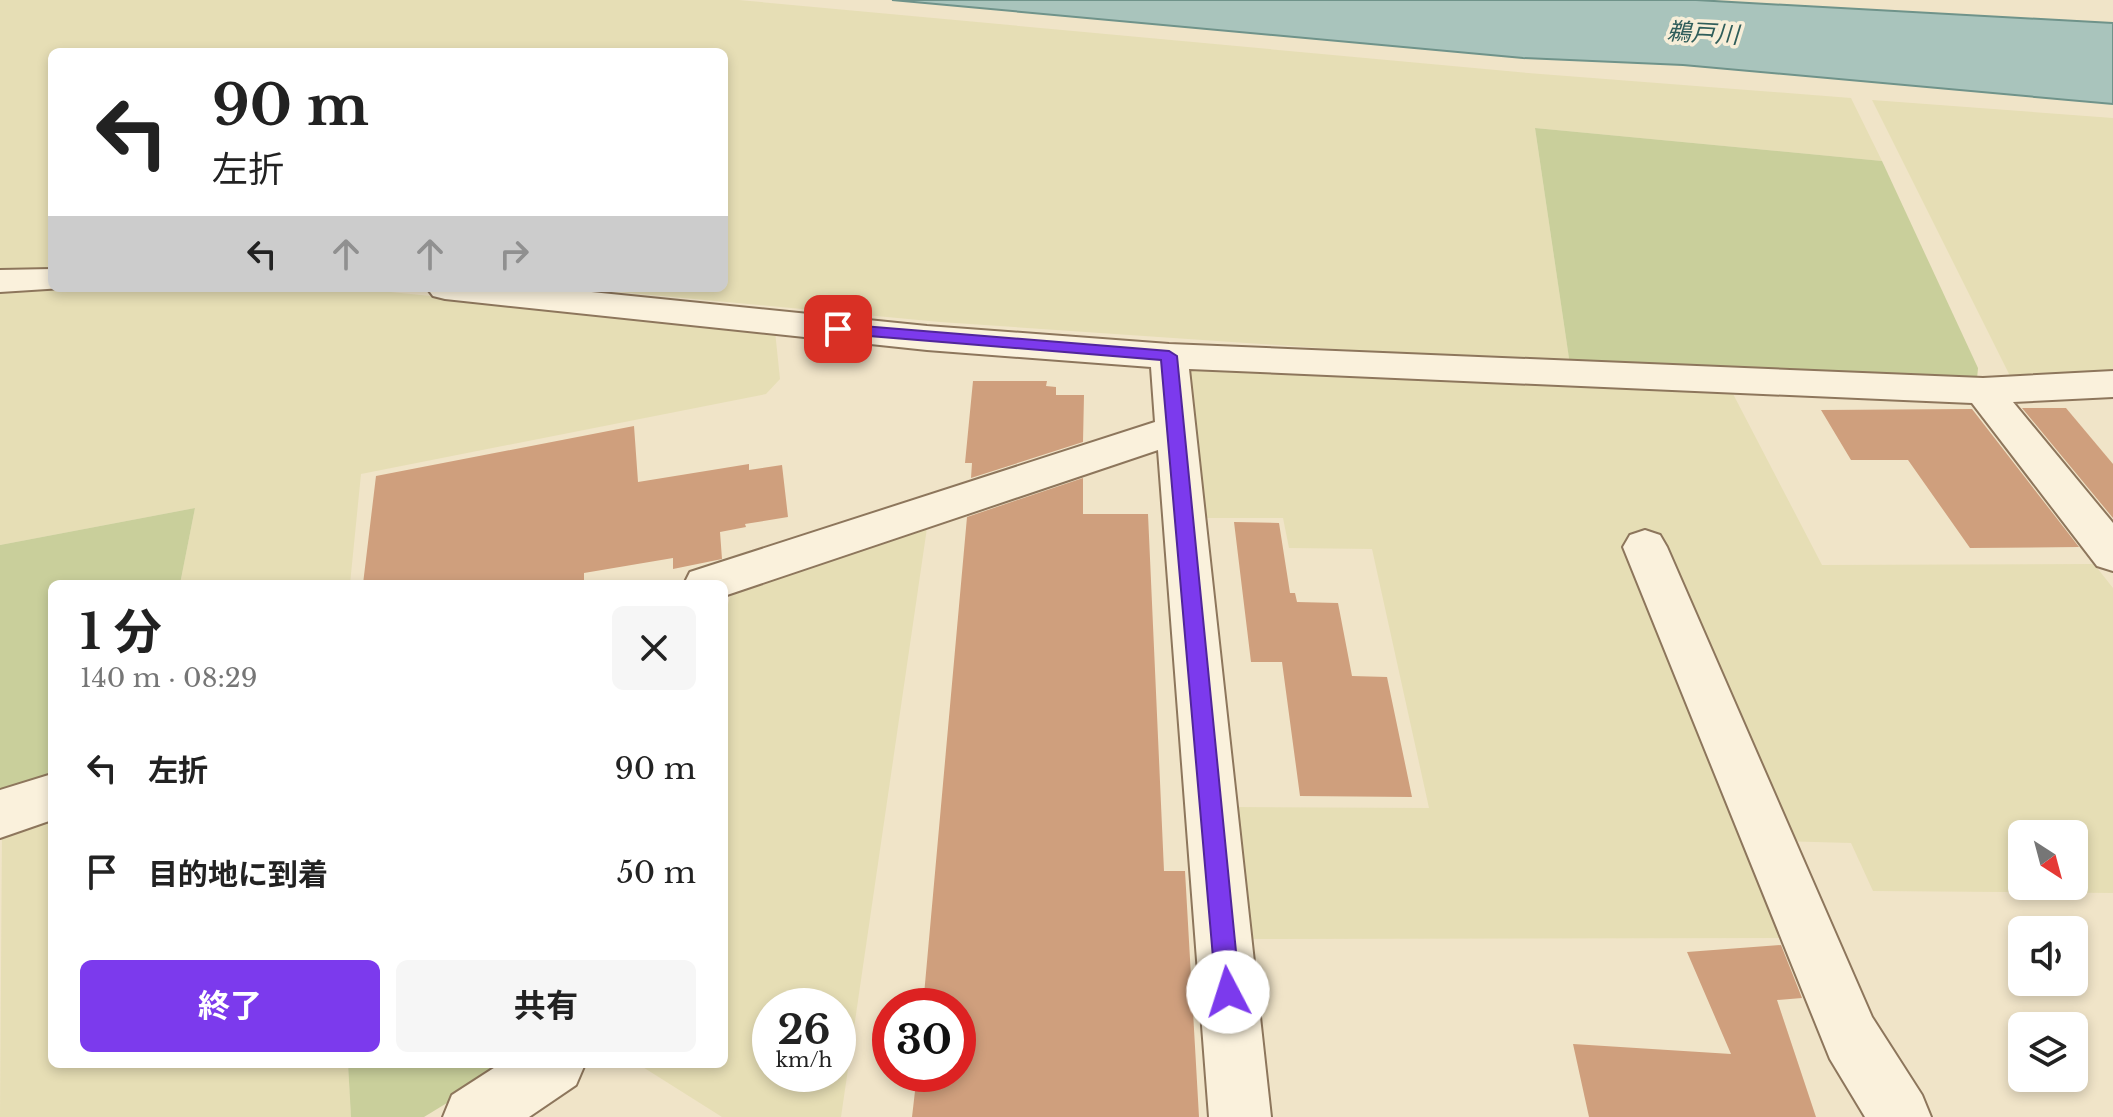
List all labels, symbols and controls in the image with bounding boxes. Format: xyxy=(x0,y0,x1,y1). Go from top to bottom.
water label: 鵜戸川 xyxy=(1666,17,1743,50)
text: 90 m xyxy=(212,71,369,140)
icon: left xyxy=(80,80,184,184)
text: 左折 xyxy=(212,147,284,192)
icon: left xyxy=(240,232,284,276)
icon: ahead xyxy=(324,232,368,276)
icon: ahead xyxy=(408,232,452,276)
icon: right xyxy=(492,232,536,276)
pin xyxy=(804,295,872,363)
icon: arrive xyxy=(816,307,860,351)
text: 1 分 xyxy=(80,602,162,662)
button: close xyxy=(612,606,696,690)
text: 140 m · 08:29 xyxy=(80,662,258,694)
icon: left xyxy=(80,746,124,790)
text: 90 m xyxy=(614,750,696,787)
text: 左折 xyxy=(148,752,208,789)
north arrow xyxy=(2008,820,2088,900)
map controls xyxy=(2008,820,2088,1092)
icon: arrive xyxy=(80,850,124,894)
text: 50 m xyxy=(617,854,696,891)
text: 目的地に到着 xyxy=(148,856,328,893)
button: sound xyxy=(2008,916,2088,996)
position arrow xyxy=(1186,950,1270,1034)
button: 終了 xyxy=(80,960,380,1052)
button: 共有 xyxy=(396,960,696,1052)
speed limit sign: 30 xyxy=(872,988,976,1092)
text: 26 xyxy=(778,1005,831,1055)
button: layers xyxy=(2008,1012,2088,1092)
text: km/h xyxy=(776,1048,832,1072)

